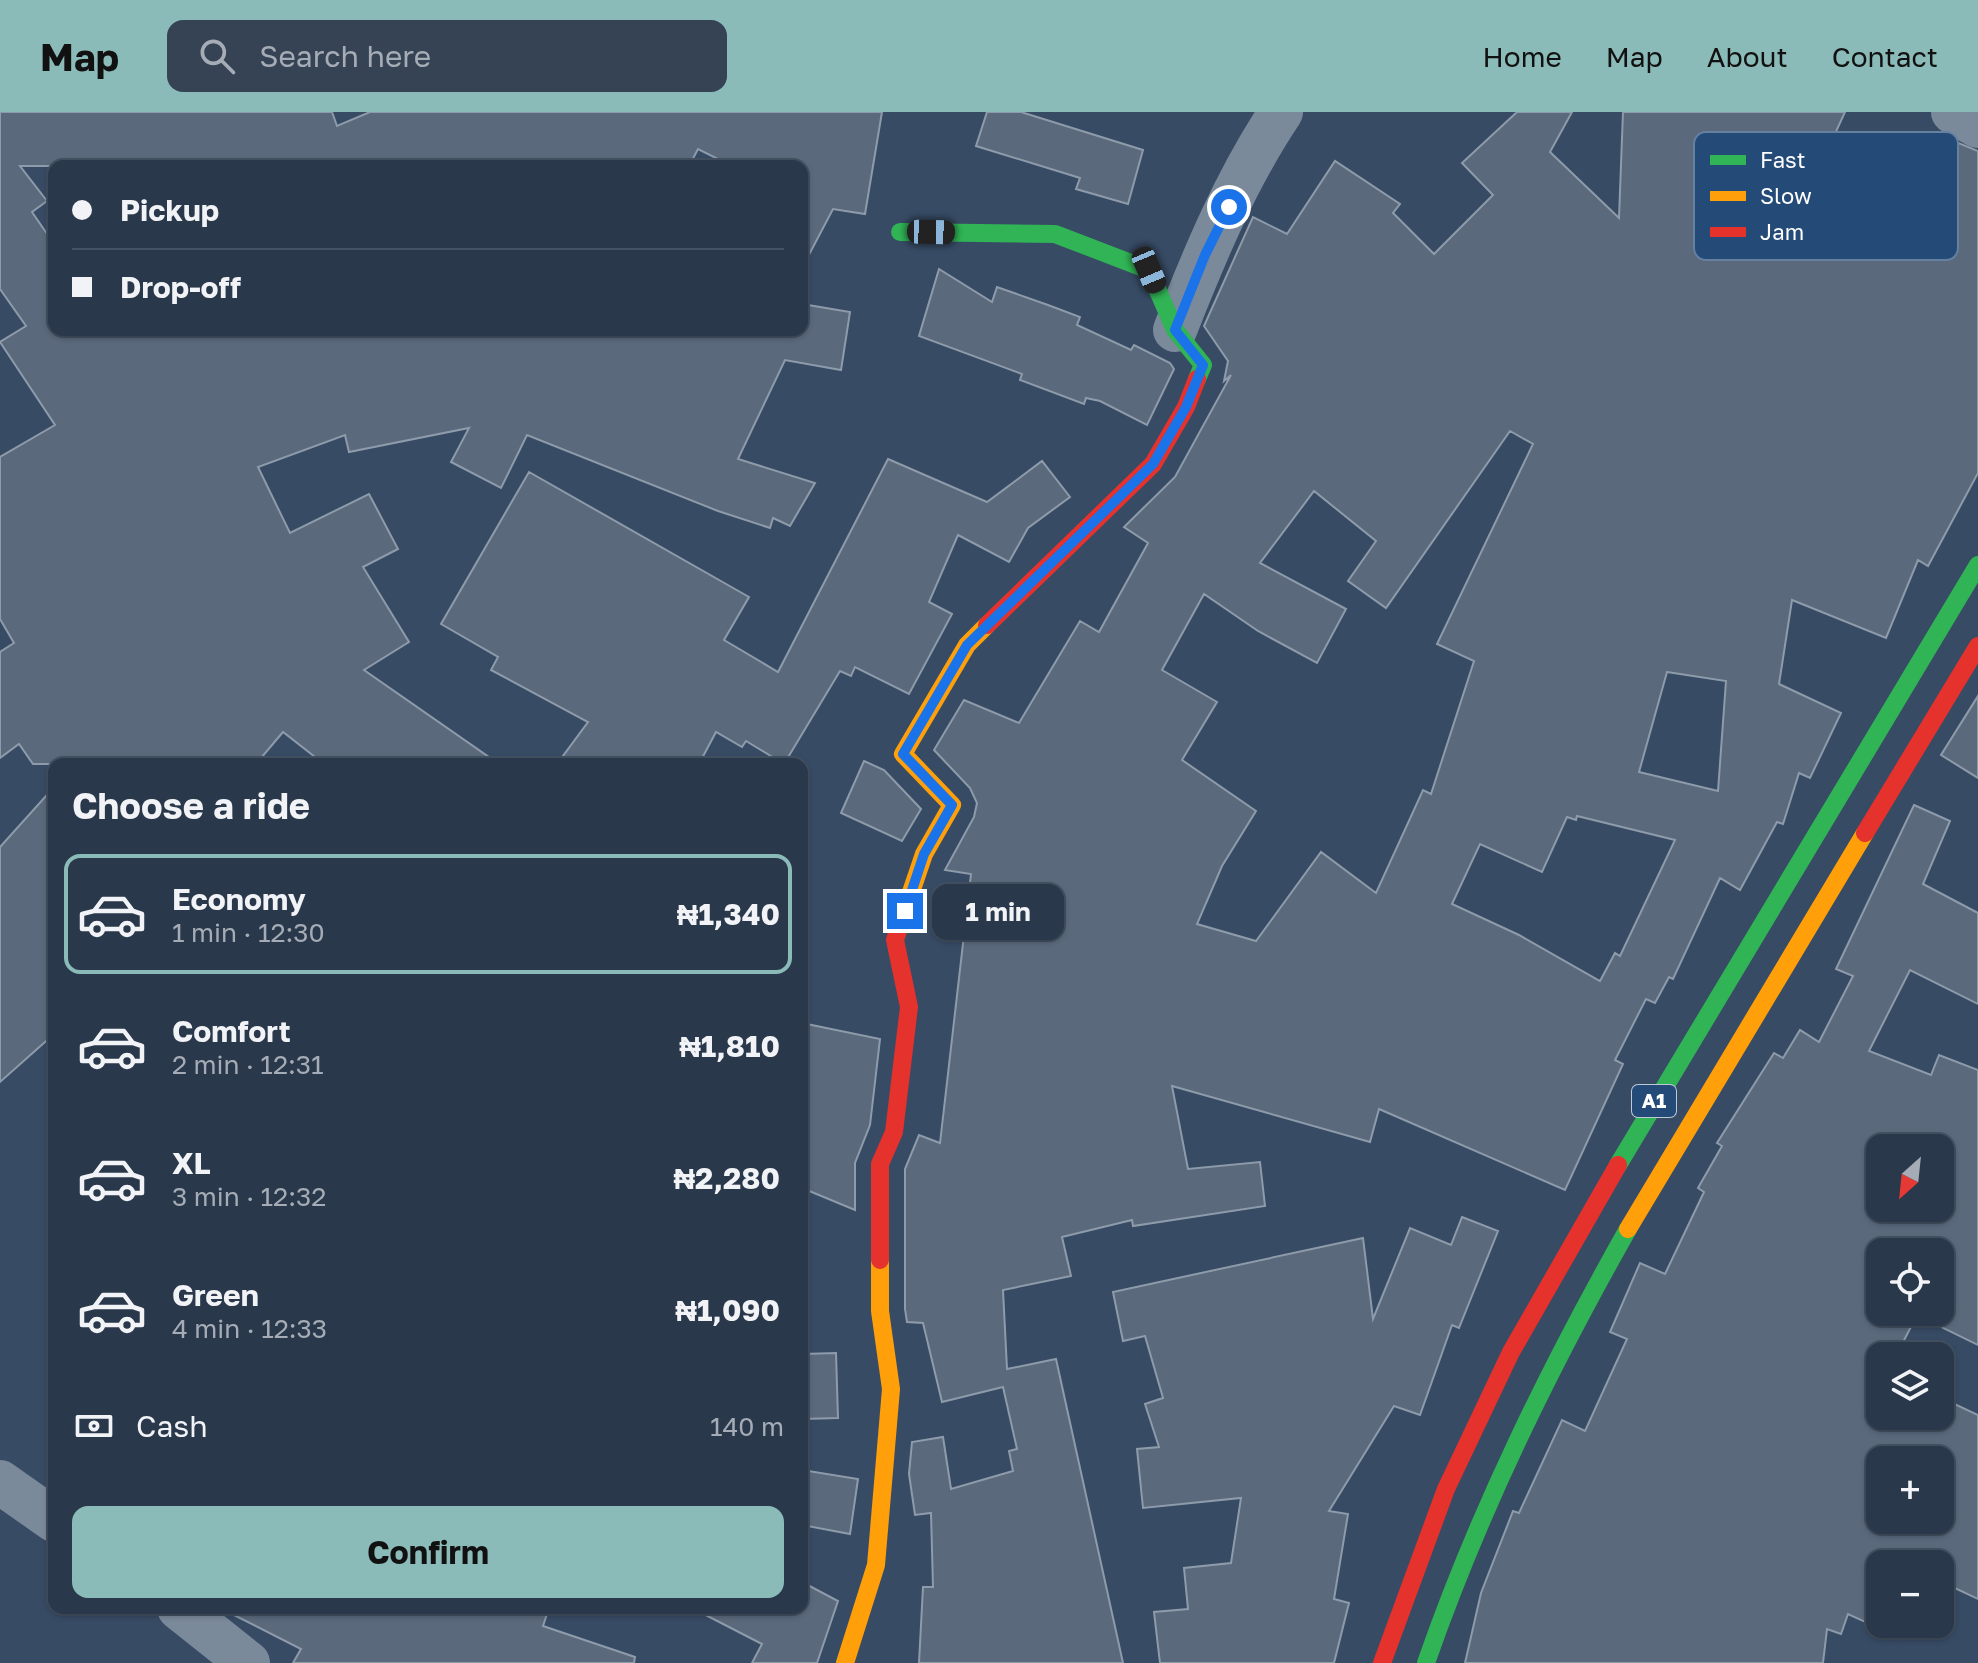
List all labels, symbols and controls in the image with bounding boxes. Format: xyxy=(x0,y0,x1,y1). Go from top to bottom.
search box xyxy=(167,20,727,92)
text: Map xyxy=(40,34,119,79)
icon: search xyxy=(195,34,239,78)
text: Search here xyxy=(259,38,431,74)
text: Home xyxy=(1483,40,1562,73)
text: Map xyxy=(1606,40,1663,73)
text: About xyxy=(1707,40,1788,73)
text: Contact xyxy=(1832,40,1938,73)
legend xyxy=(1694,132,1958,260)
text: Fast xyxy=(1760,146,1806,173)
text: Slow xyxy=(1760,182,1812,209)
route start xyxy=(1211,189,1247,225)
text: Pickup xyxy=(120,192,219,228)
text: Jam xyxy=(1760,218,1804,245)
car xyxy=(907,220,955,244)
car xyxy=(1129,243,1169,297)
text: Drop-off xyxy=(120,269,241,305)
text: Choose a ride xyxy=(72,784,310,827)
icon: car xyxy=(76,878,148,950)
text: Economy xyxy=(172,881,306,917)
callout: 1 min xyxy=(933,883,1065,939)
route end xyxy=(887,893,923,929)
text: ₦1,340 xyxy=(677,896,780,932)
text: 1 min xyxy=(965,896,1031,927)
text: 1 min · 12:30 xyxy=(172,917,325,948)
icon: car xyxy=(76,1010,148,1082)
text: Comfort xyxy=(172,1013,291,1049)
text: ₦1,810 xyxy=(679,1028,780,1064)
text: 2 min · 12:31 xyxy=(172,1049,324,1080)
road number: A1 xyxy=(1632,1085,1676,1117)
north arrow xyxy=(1866,1134,1954,1222)
map controls xyxy=(1866,1134,1954,1638)
icon: car xyxy=(76,1142,148,1214)
text: XL xyxy=(172,1145,211,1181)
text: ₦2,280 xyxy=(673,1160,780,1196)
text: 3 min · 12:32 xyxy=(172,1181,326,1212)
button: locate xyxy=(1866,1238,1954,1326)
icon: car xyxy=(76,1274,148,1346)
text: Green xyxy=(172,1277,259,1313)
text: ₦1,090 xyxy=(675,1292,780,1328)
text: 4 min · 12:33 xyxy=(172,1313,327,1344)
button: layers xyxy=(1866,1342,1954,1430)
icon: cash xyxy=(72,1404,116,1448)
text: Cash xyxy=(136,1408,208,1444)
text: 140 m xyxy=(710,1411,784,1442)
button: + xyxy=(1866,1446,1954,1534)
button: Confirm xyxy=(72,1506,784,1598)
button: − xyxy=(1866,1550,1954,1638)

